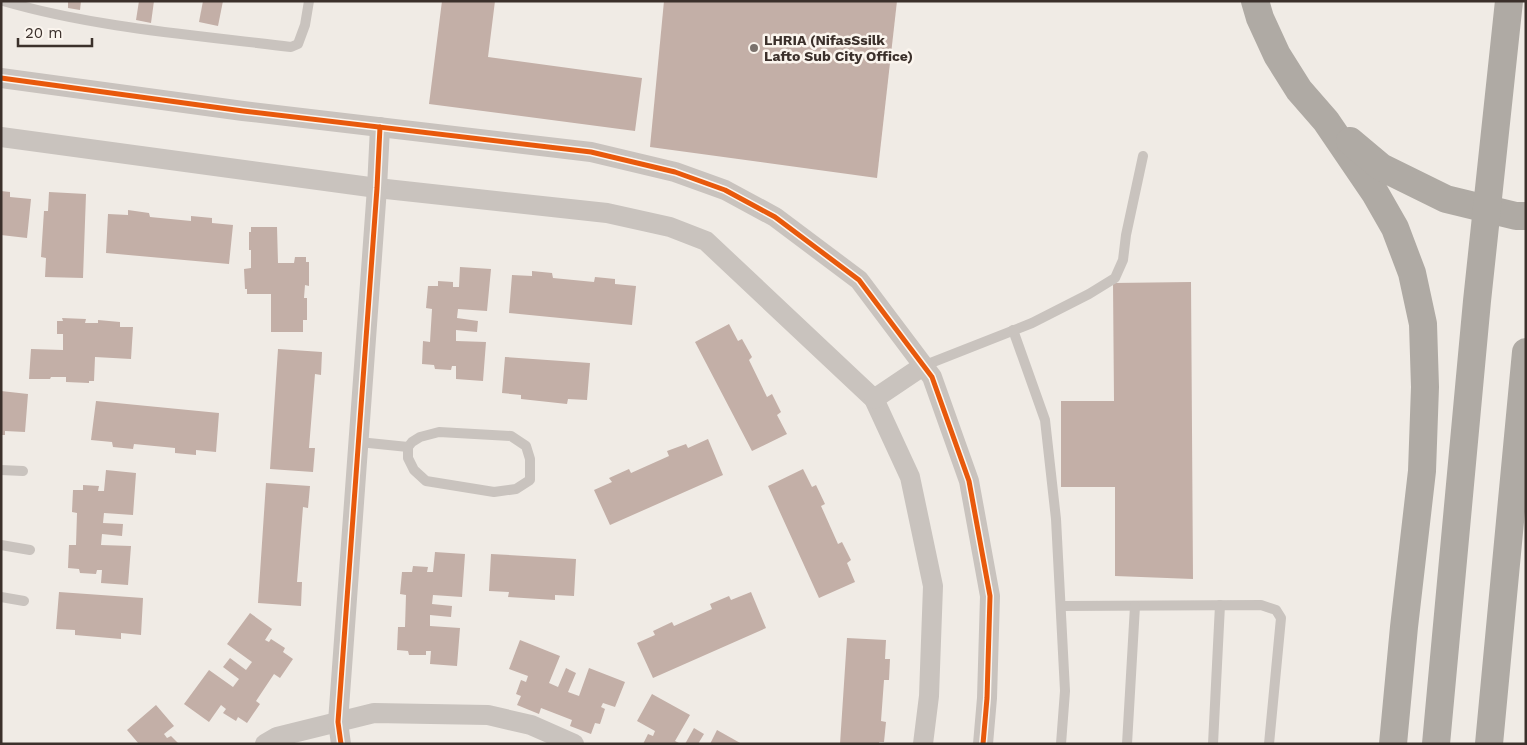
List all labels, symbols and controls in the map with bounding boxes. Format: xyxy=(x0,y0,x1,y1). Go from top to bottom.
scale bar xyxy=(18,15,91,47)
text: 20 m xyxy=(25,24,63,42)
place label: LHRIA (NifasSsilk Lafto Sub City Office) xyxy=(764,32,913,64)
marker: LHRIA (NifasSsilk Lafto Sub City Office) xyxy=(748,42,760,54)

